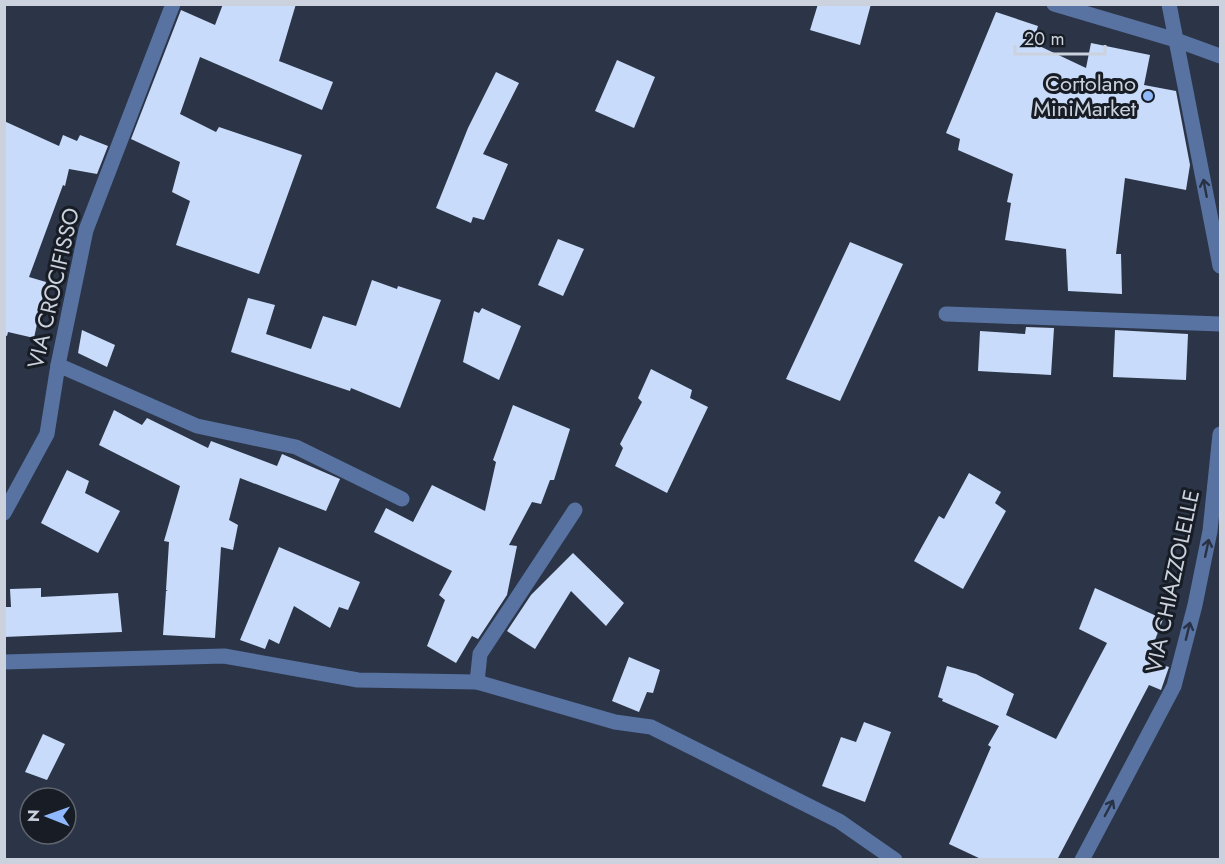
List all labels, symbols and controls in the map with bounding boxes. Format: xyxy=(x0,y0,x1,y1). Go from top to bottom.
scale bar xyxy=(1015,18,1105,56)
text: 20 m xyxy=(1024,26,1064,52)
place label: Cortolano MiniMarket xyxy=(1033,67,1137,124)
marker: Cortolano MiniMarket xyxy=(1141,89,1155,103)
one-way arrow xyxy=(1199,179,1210,199)
street label: VIA CROCIFISSO xyxy=(19,204,87,372)
street label: VIA CHIAZZOLELLE xyxy=(1137,487,1207,675)
one-way arrow xyxy=(1202,539,1213,558)
one-way arrow xyxy=(1183,622,1195,641)
north arrow xyxy=(18,786,78,846)
one-way arrow xyxy=(1103,800,1115,817)
text: N xyxy=(22,809,45,822)

